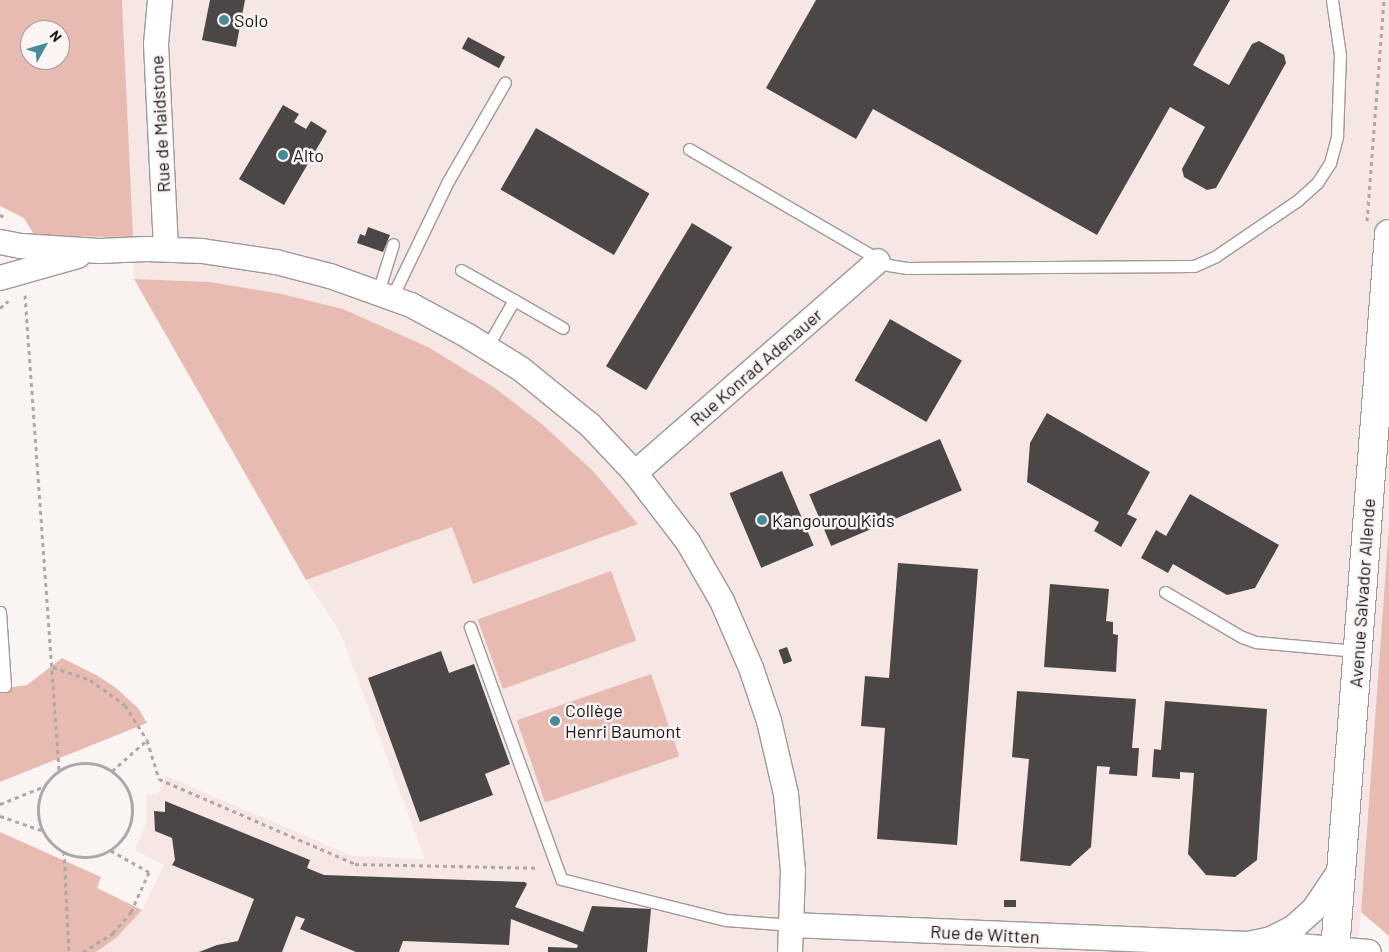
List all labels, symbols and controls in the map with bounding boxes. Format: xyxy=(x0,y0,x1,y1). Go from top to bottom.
place label: Solo xyxy=(234,9,268,31)
marker: Solo xyxy=(218,14,230,26)
north arrow xyxy=(20,20,70,70)
text: N xyxy=(47,27,66,45)
street label: Rue de Maidstone xyxy=(146,55,174,193)
place label: Alto xyxy=(293,144,324,166)
marker: Alto xyxy=(277,149,289,161)
street label: Rue Konrad Adenauer xyxy=(686,304,826,430)
street label: Avenue Salvador Allende xyxy=(1345,498,1379,688)
place label: Kangourou Kids xyxy=(772,509,895,531)
marker: Kangourou Kids xyxy=(756,514,768,526)
place label: Collège Henri Baumont xyxy=(565,700,682,742)
marker: Collège Henri Baumont xyxy=(549,715,561,727)
street label: Rue de Witten xyxy=(930,920,1040,948)

